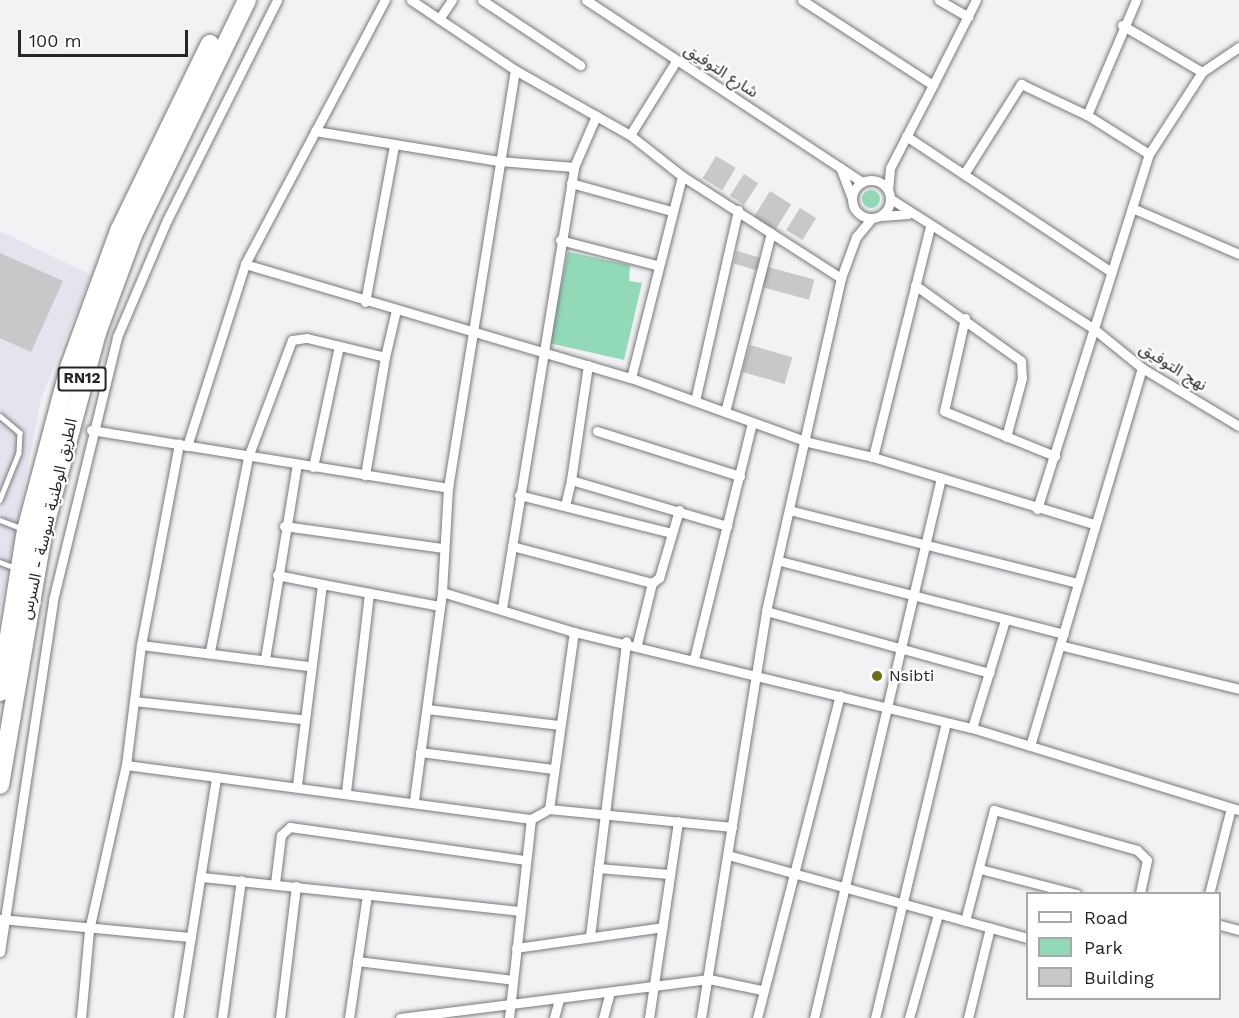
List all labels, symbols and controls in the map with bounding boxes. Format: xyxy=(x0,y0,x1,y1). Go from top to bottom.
scale bar xyxy=(21,18,190,56)
text: 100 m xyxy=(29,30,82,51)
street label: شارع التوفيق xyxy=(680,40,762,102)
street label: نهج التوفيق xyxy=(1136,339,1210,395)
road number: RN12 xyxy=(56,367,107,391)
street label: الطريق الوطنية سوسة - السرس xyxy=(17,417,81,621)
place label: Nsibti xyxy=(889,666,934,686)
marker: Nsibti xyxy=(870,669,884,683)
legend xyxy=(1026,892,1221,1000)
text: Road xyxy=(1084,907,1128,928)
text: Park xyxy=(1084,937,1123,958)
text: Building xyxy=(1084,967,1154,988)

